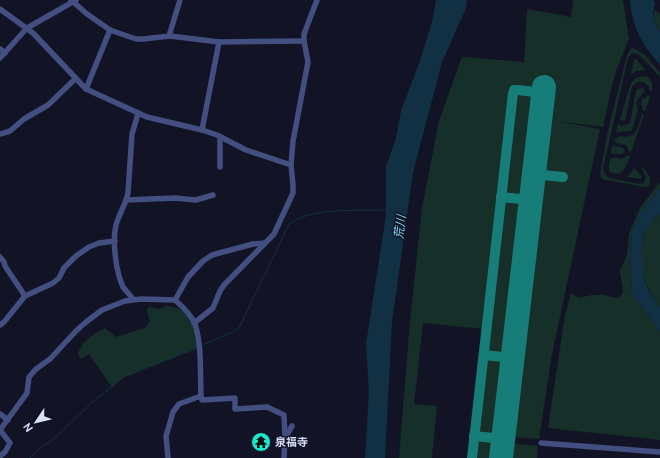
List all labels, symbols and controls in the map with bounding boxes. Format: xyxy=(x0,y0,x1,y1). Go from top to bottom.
water label: 荒川 xyxy=(392,212,408,240)
north arrow xyxy=(16,402,56,442)
text: N xyxy=(21,421,35,435)
temple icon: 泉福寺 xyxy=(250,431,272,453)
place label: 泉福寺 xyxy=(275,436,308,448)

